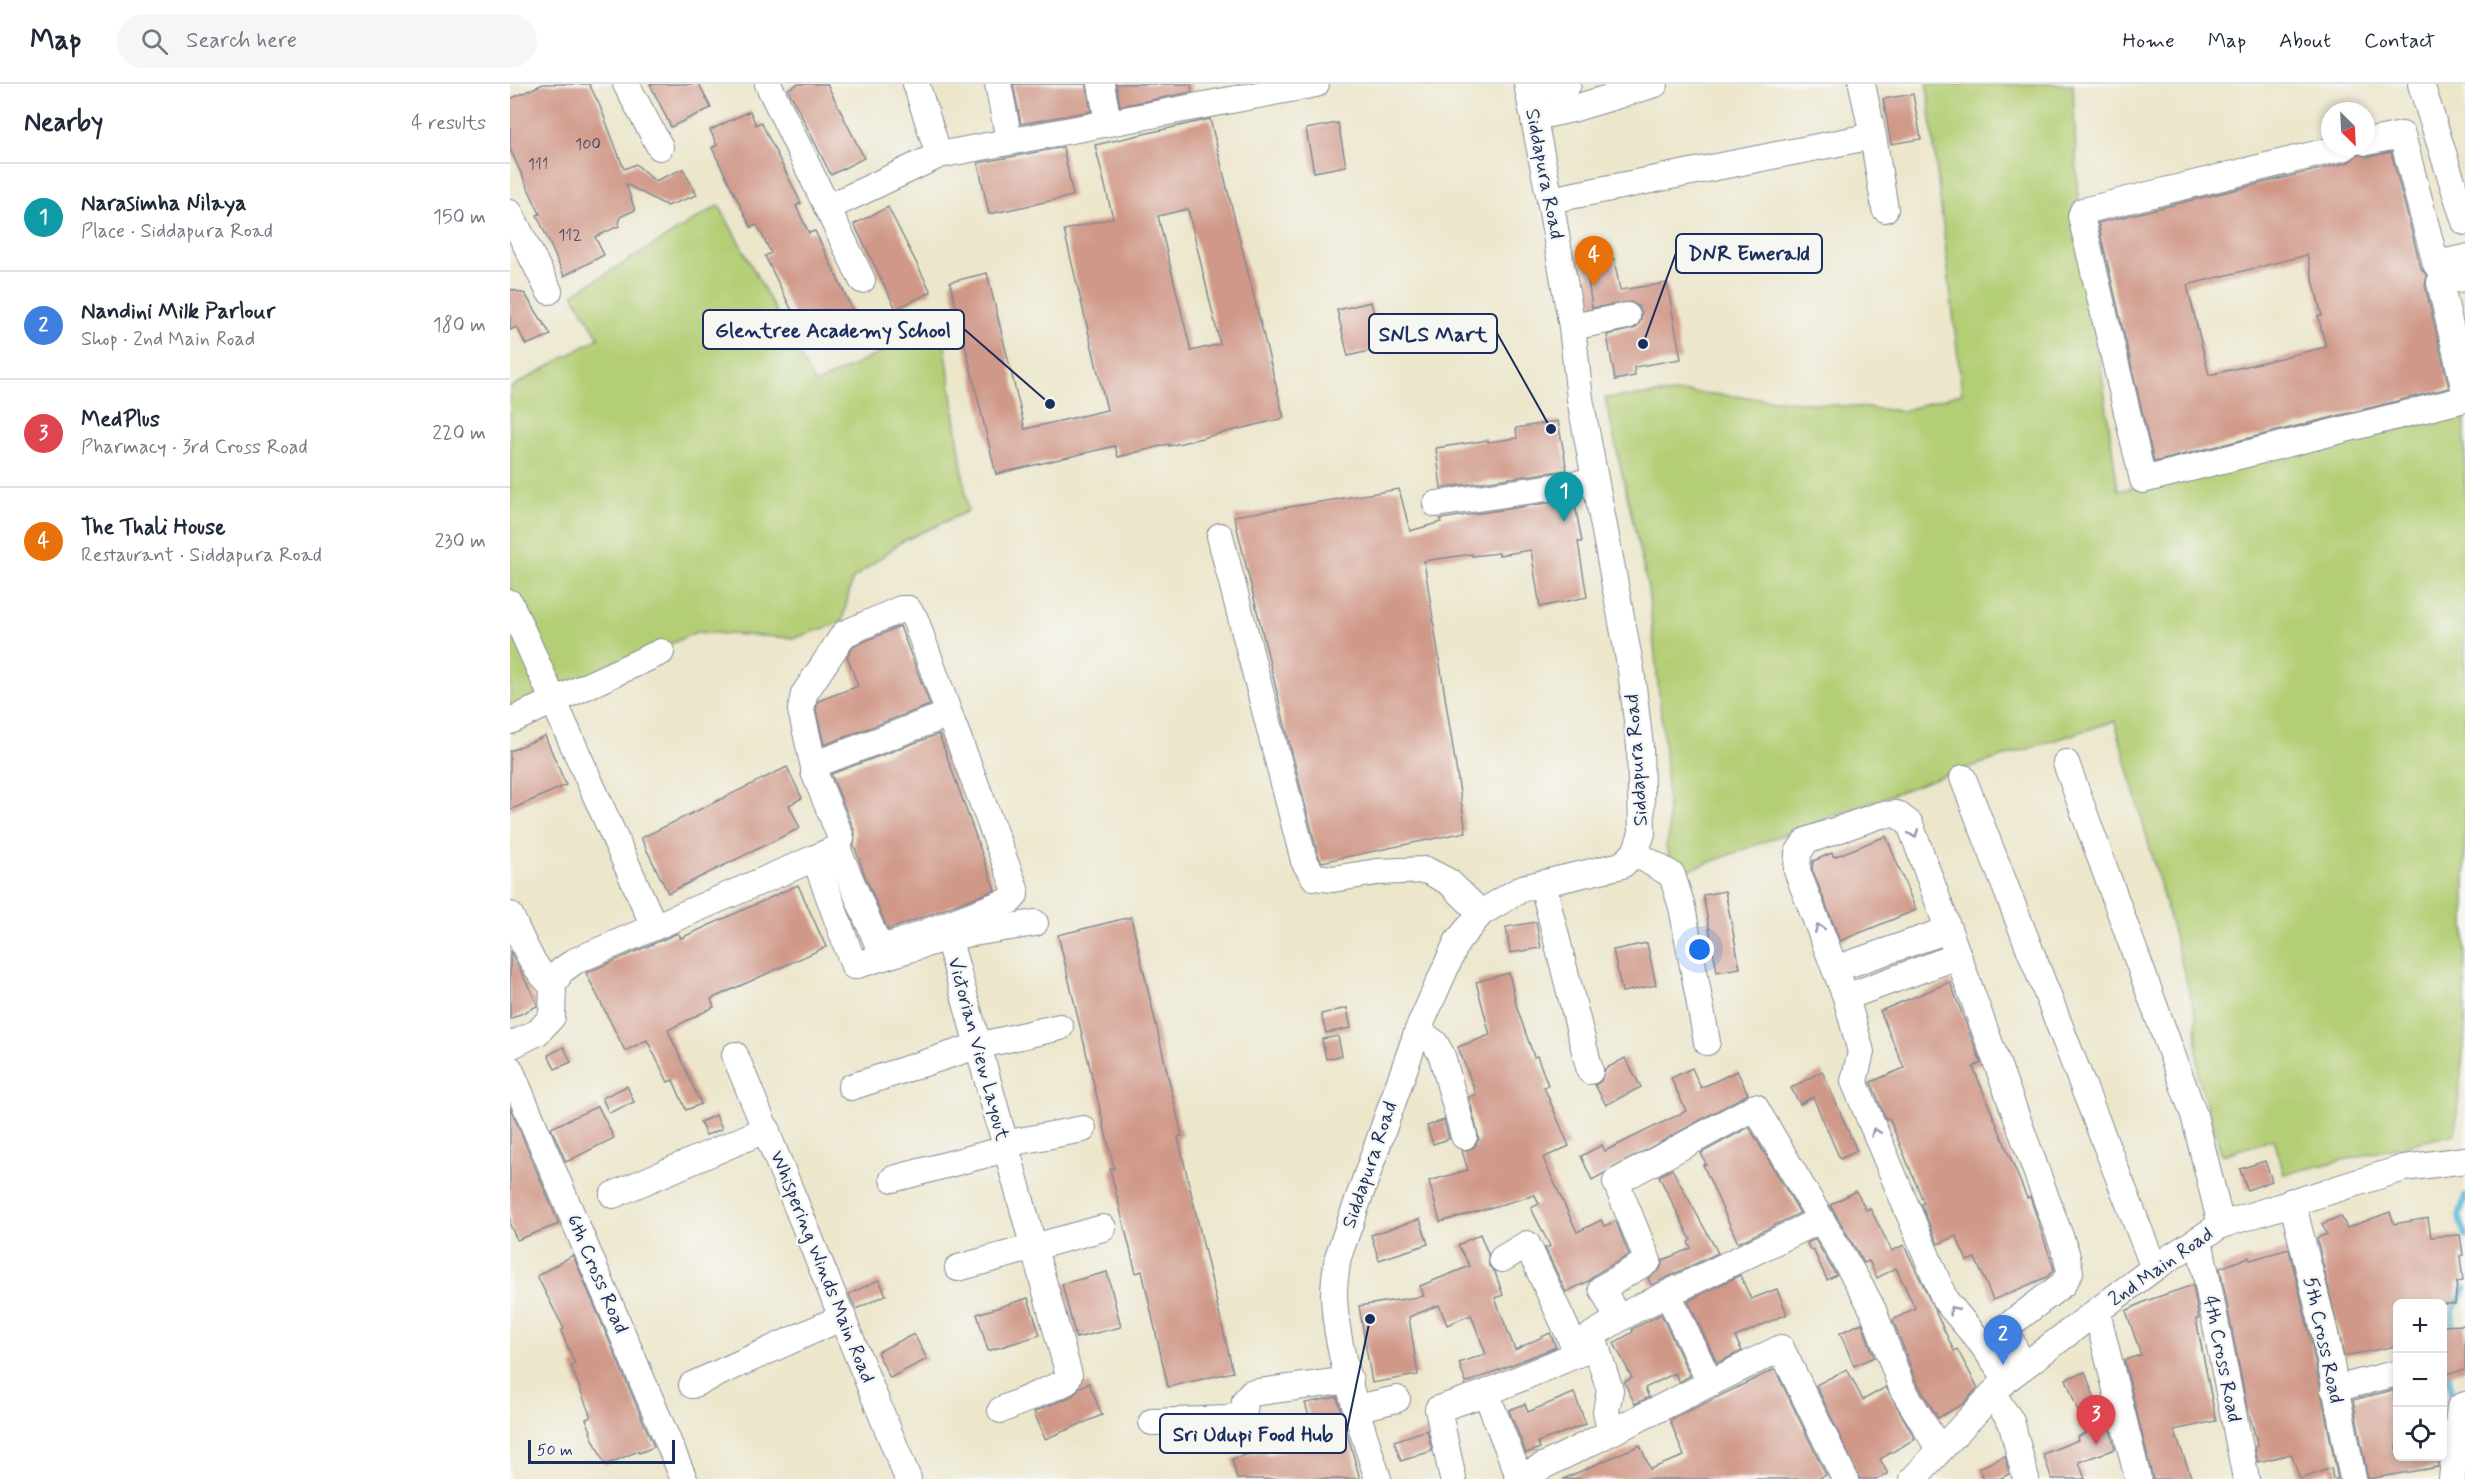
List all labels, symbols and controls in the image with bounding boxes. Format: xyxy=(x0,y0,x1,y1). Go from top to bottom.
search box xyxy=(117,14,537,68)
text: Map xyxy=(30,23,81,60)
icon: search xyxy=(138,25,171,58)
text: Search here xyxy=(186,27,297,55)
text: Home xyxy=(2123,27,2175,55)
text: Map xyxy=(2208,27,2246,55)
text: About xyxy=(2279,27,2331,55)
text: Contact xyxy=(2364,27,2435,55)
north arrow xyxy=(2321,102,2375,156)
text: Nearby xyxy=(24,106,103,140)
street label: Siddapura Road xyxy=(1518,106,1570,242)
text: 4 results xyxy=(411,110,486,137)
house number: 100 xyxy=(575,134,601,155)
house number: 111 xyxy=(528,154,548,175)
text: Narasimha Nilaya xyxy=(81,190,247,218)
text: 1 xyxy=(39,204,48,231)
text: 150 m xyxy=(433,204,486,231)
text: Place · Siddapura Road xyxy=(81,218,273,245)
house number: 112 xyxy=(558,225,582,246)
callout: DNR Emerald xyxy=(1676,234,1822,273)
pin: 4 xyxy=(1574,236,1614,286)
text: DNR Emerald xyxy=(1688,240,1810,268)
text: Nandini Milk Parlour xyxy=(81,298,275,326)
callout: Glentree Academy School xyxy=(703,310,964,349)
text: 2 xyxy=(39,312,48,339)
text: 180 m xyxy=(433,312,486,339)
callout: SNLS Mart xyxy=(1369,314,1497,353)
text: Glentree Academy School xyxy=(715,317,951,345)
text: SNLS Mart xyxy=(1379,321,1488,349)
text: Shop · 2nd Main Road xyxy=(81,326,255,353)
text: MedPlus xyxy=(81,406,160,434)
text: 3 xyxy=(39,420,48,447)
text: 220 m xyxy=(432,420,486,447)
text: Pharmacy · 3rd Cross Road xyxy=(81,434,308,461)
pin: 1 xyxy=(1544,472,1584,522)
text: The Thali House xyxy=(81,514,226,542)
text: 4 xyxy=(38,528,49,555)
text: 230 m xyxy=(434,528,486,555)
text: Restaurant · Siddapura Road xyxy=(81,542,322,569)
street label: Siddapura Road xyxy=(1619,693,1655,827)
one-way arrow xyxy=(1906,828,1919,839)
one-way arrow xyxy=(1814,923,1826,934)
your location xyxy=(1685,935,1714,964)
street label: Victorian View Layout xyxy=(941,954,1016,1144)
street label: Siddapura Road xyxy=(1336,1098,1404,1232)
one-way arrow xyxy=(1870,1127,1882,1138)
street label: Whispering Winds Main Road xyxy=(763,1147,881,1387)
street label: 6th Cross Road xyxy=(560,1210,634,1338)
street label: 2nd Main Road xyxy=(2103,1221,2219,1313)
street label: 5th Cross Road xyxy=(2296,1274,2350,1406)
street label: 4th Cross Road xyxy=(2196,1293,2248,1425)
map controls xyxy=(2393,1299,2447,1461)
button: + xyxy=(2393,1299,2447,1353)
one-way arrow xyxy=(1949,1306,1960,1317)
pin: 2 xyxy=(1984,1316,2022,1365)
button: − xyxy=(2393,1353,2447,1407)
pin: 3 xyxy=(2076,1396,2116,1445)
button: locate xyxy=(2393,1407,2447,1461)
callout: Sri Udupi Food Hub xyxy=(1160,1414,1346,1453)
text: Sri Udupi Food Hub xyxy=(1173,1421,1333,1449)
scale bar xyxy=(528,1437,675,1464)
text: 50 m xyxy=(537,1440,573,1461)

